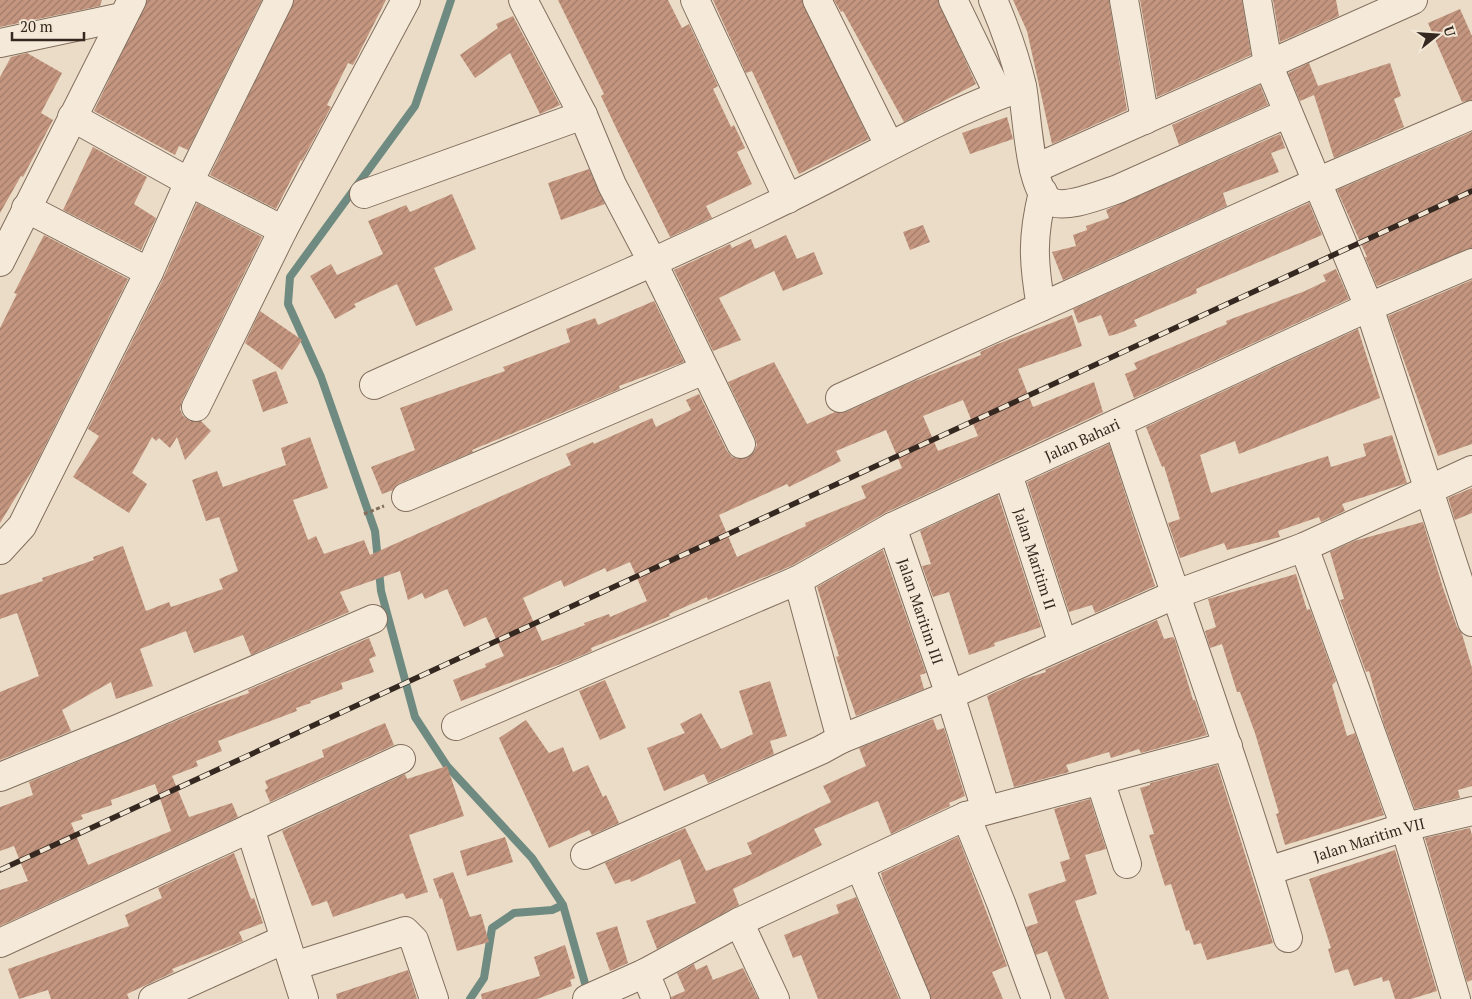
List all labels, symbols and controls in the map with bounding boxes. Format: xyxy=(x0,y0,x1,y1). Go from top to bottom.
scale bar xyxy=(12,10,85,42)
north arrow xyxy=(1412,10,1462,60)
text: 20 m xyxy=(20,16,53,36)
text: U xyxy=(1439,23,1460,39)
street label: Jalan Bahari xyxy=(1041,413,1123,465)
street label: Jalan Maritim II xyxy=(1010,505,1061,612)
street label: Jalan Maritim III xyxy=(894,555,949,667)
street label: Jalan Maritim VII xyxy=(1311,813,1427,866)

